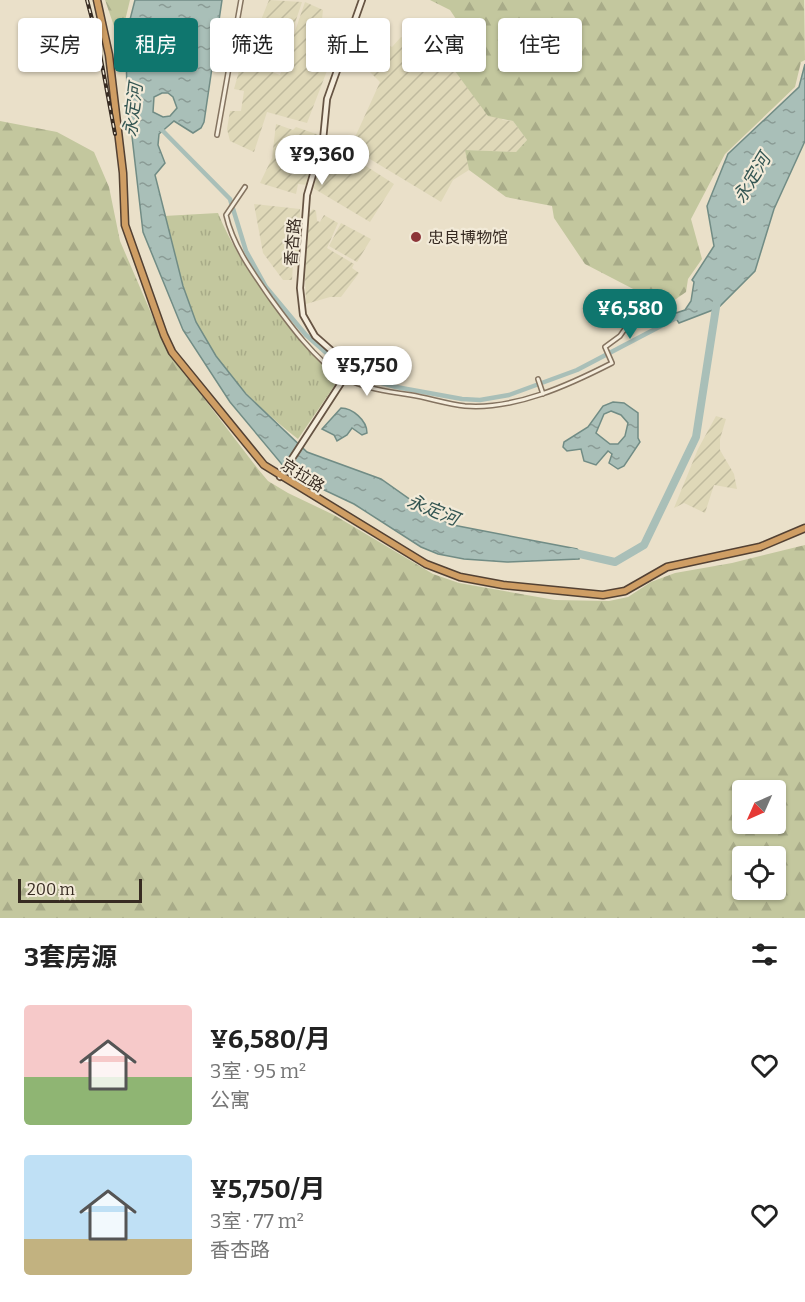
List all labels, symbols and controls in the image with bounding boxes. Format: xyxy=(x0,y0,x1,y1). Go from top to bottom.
chip: 买房 xyxy=(18,18,102,72)
chip: 租房 xyxy=(114,18,198,72)
chip: 筛选 xyxy=(210,18,294,72)
chip: 新上 xyxy=(306,18,390,72)
chip: 公寓 xyxy=(402,18,486,72)
chip: 住宅 xyxy=(498,18,582,72)
water label: 永定河 xyxy=(119,79,148,138)
pin: ¥9,360 xyxy=(273,135,371,186)
text: ¥9,360 xyxy=(289,142,355,166)
water label: 永定河 xyxy=(729,147,777,207)
street label: 香杏路 xyxy=(281,217,304,267)
place label: 忠良博物馆 xyxy=(428,228,508,247)
marker: 忠良博物馆 xyxy=(409,230,423,244)
pin: ¥6,580 xyxy=(581,289,679,340)
text: ¥6,580 xyxy=(597,296,663,320)
pin: ¥5,750 xyxy=(318,346,416,397)
text: ¥5,750 xyxy=(336,353,398,377)
street label: 京拉路 xyxy=(277,455,328,496)
water label: 永定河 xyxy=(404,490,465,531)
north arrow xyxy=(732,780,786,834)
map controls xyxy=(732,780,786,900)
button: locate xyxy=(732,846,786,900)
scale bar xyxy=(18,876,142,904)
text: 200 m xyxy=(27,880,75,899)
icon: filters xyxy=(748,938,781,971)
text: 3套房源 xyxy=(24,942,117,973)
text: ¥6,580/月 xyxy=(210,1024,331,1055)
icon: home xyxy=(72,1029,144,1101)
icon: heart xyxy=(748,1049,781,1082)
text: 3室 · 95 m² xyxy=(210,1059,306,1083)
text: 公寓 xyxy=(210,1088,250,1112)
text: ¥5,750/月 xyxy=(210,1174,326,1205)
icon: home xyxy=(72,1179,144,1251)
icon: heart xyxy=(748,1199,781,1232)
text: 3室 · 77 m² xyxy=(210,1209,304,1233)
text: 香杏路 xyxy=(210,1238,270,1262)

